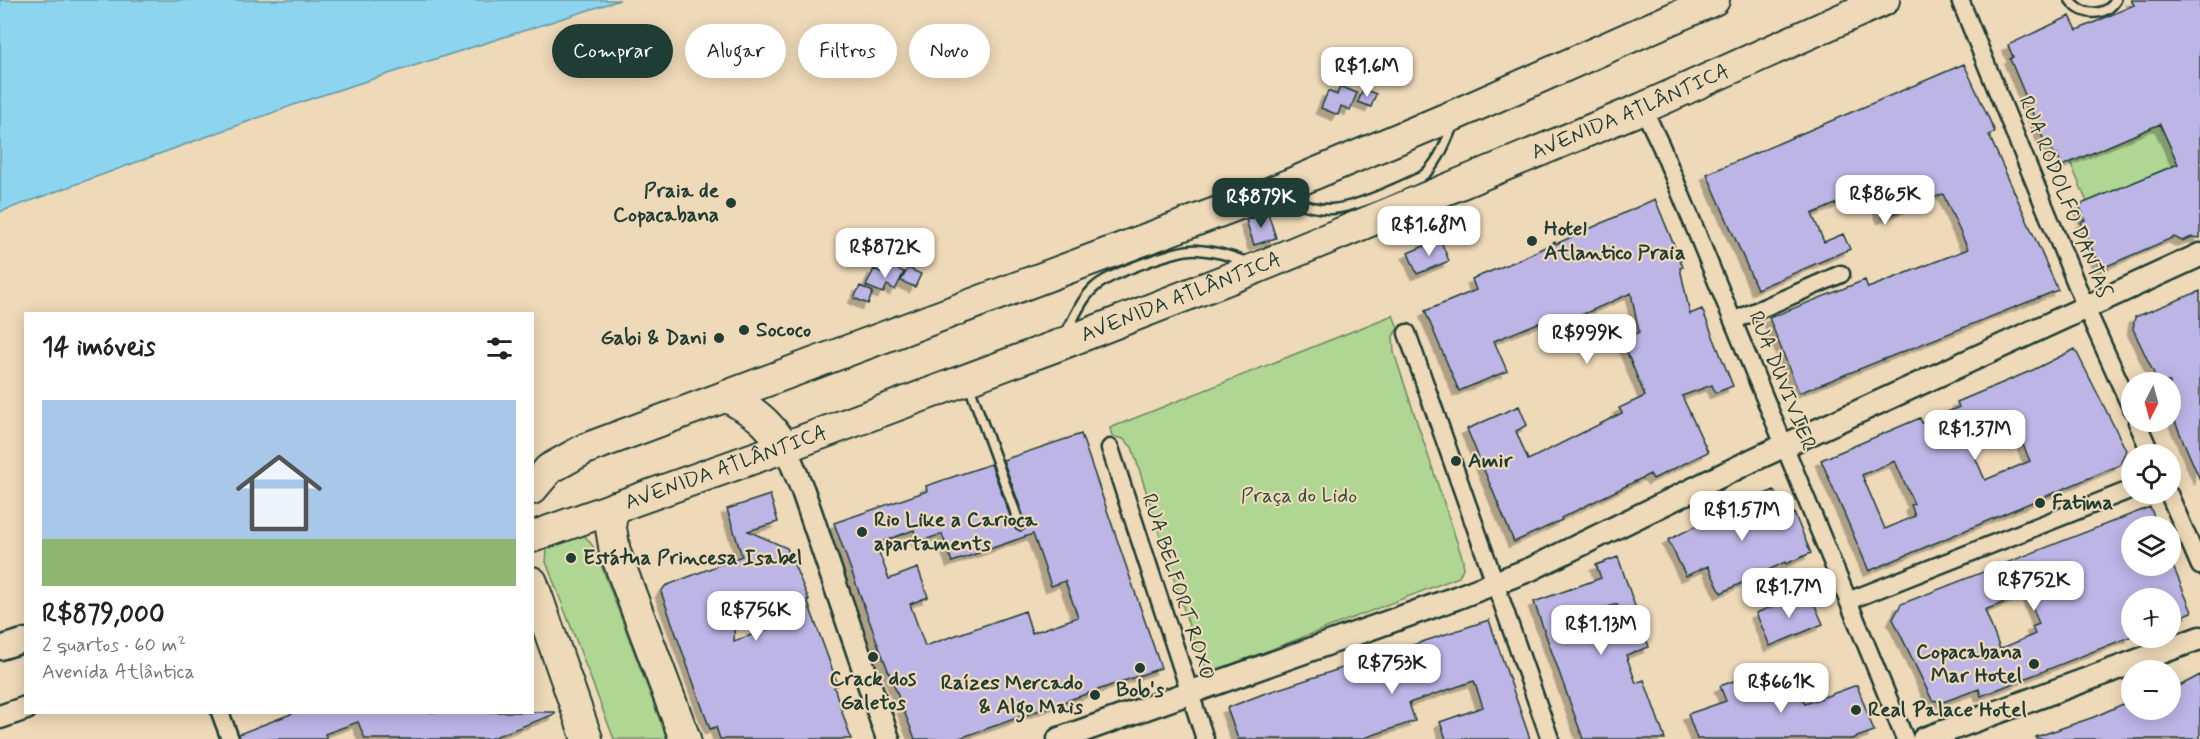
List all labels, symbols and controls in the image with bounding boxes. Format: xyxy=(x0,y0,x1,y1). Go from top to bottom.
chip: Comprar xyxy=(552,24,673,78)
chip: Alugar xyxy=(685,24,786,78)
chip: Filtros xyxy=(798,24,897,78)
chip: Novo xyxy=(909,24,990,78)
pin: R$1.6M xyxy=(1318,47,1416,98)
text: R$1.6M xyxy=(1335,53,1399,80)
street label: AVENIDA ATLÂNTICA xyxy=(1527,57,1734,167)
street label: RUA RODOLFO DANTAS xyxy=(2012,92,2118,302)
pin: R$865K xyxy=(1836,175,1934,226)
place label: Praia de Copacabana xyxy=(613,177,720,229)
pin: R$879K xyxy=(1212,178,1310,229)
text: R$865K xyxy=(1850,181,1921,208)
text: R$879K xyxy=(1226,184,1296,211)
marker: Praia de Copacabana xyxy=(724,196,738,210)
pin: R$1.68M xyxy=(1374,206,1484,257)
text: R$1.68M xyxy=(1391,212,1467,239)
place label: Hotel Atlantico Praia xyxy=(1544,215,1686,267)
pin: R$872K xyxy=(836,228,934,279)
text: R$872K xyxy=(850,234,920,261)
marker: Hotel Atlantico Praia xyxy=(1525,234,1539,248)
street label: AVENIDA ATLÂNTICA xyxy=(1077,245,1286,349)
street label: RUA DUVIVIER xyxy=(1741,307,1823,455)
pin: R$999K xyxy=(1538,314,1636,365)
place label: Sococo xyxy=(756,316,811,344)
text: R$999K xyxy=(1552,320,1622,347)
marker: Sococo xyxy=(737,323,751,337)
place label: Gabi & Dani xyxy=(601,324,707,352)
text: 14 imóveis xyxy=(42,331,156,365)
marker: Gabi & Dani xyxy=(712,331,726,345)
icon: filters xyxy=(483,332,516,365)
north arrow xyxy=(2121,372,2181,432)
map controls xyxy=(2121,372,2181,720)
pin: R$1.37M xyxy=(1920,410,2030,461)
text: R$1.37M xyxy=(1938,416,2012,443)
street label: AVENIDA ATLÂNTICA xyxy=(621,419,831,517)
icon: home xyxy=(225,439,333,547)
button: locate xyxy=(2121,444,2181,504)
place label: Amir xyxy=(1468,447,1514,475)
marker: Amir xyxy=(1449,454,1463,468)
park label: Praça do Lido xyxy=(1241,482,1357,510)
place label: Fatima xyxy=(2052,489,2114,517)
street label: RUA BELFORT ROXO xyxy=(1135,490,1221,684)
pin: R$1.57M xyxy=(1687,491,1797,542)
marker: Fatima xyxy=(2033,496,2047,510)
text: R$1.57M xyxy=(1704,497,1780,524)
place label: Rio Like a Carioca apartaments xyxy=(874,506,1039,558)
button: layers xyxy=(2121,516,2181,576)
marker: Rio Like a Carioca apartaments xyxy=(855,525,869,539)
place label: Estátua Princesa Isabel xyxy=(583,544,802,572)
marker: Estátua Princesa Isabel xyxy=(564,551,578,565)
pin: R$752K xyxy=(1985,561,2083,612)
text: R$752K xyxy=(1998,567,2070,594)
pin: R$1.7M xyxy=(1740,568,1838,619)
text: R$1.7M xyxy=(1756,574,1822,601)
button: + xyxy=(2121,588,2181,648)
pin: R$756K xyxy=(707,591,805,642)
text: R$756K xyxy=(721,597,791,624)
text: R$879,000 xyxy=(42,598,165,632)
pin: R$1.13M xyxy=(1546,605,1656,656)
text: R$1.13M xyxy=(1565,611,1637,638)
text: 2 quartos · 60 m² xyxy=(42,632,186,659)
place label: Copacabana Mar Hotel xyxy=(1916,638,2022,690)
pin: R$753K xyxy=(1343,644,1441,695)
marker: Crack dos Galetos xyxy=(866,650,880,664)
text: R$753K xyxy=(1358,650,1426,677)
marker: Copacabana Mar Hotel xyxy=(2027,657,2041,671)
text: Avenida Atlântica xyxy=(42,659,195,686)
button: − xyxy=(2121,660,2181,720)
marker: Bob's xyxy=(1133,661,1147,675)
pin: R$661K xyxy=(1732,663,1830,714)
place label: Crack dos Galetos xyxy=(830,665,917,717)
place label: Raízes Mercado & Algo Mais xyxy=(941,669,1084,723)
text: R$661K xyxy=(1748,669,1814,696)
place label: Bob's xyxy=(1116,676,1165,704)
marker: Raízes Mercado & Algo Mais xyxy=(1088,688,1102,702)
place label: Real Palace Hotel xyxy=(1868,696,2027,724)
marker: Real Palace Hotel xyxy=(1849,703,1863,717)

